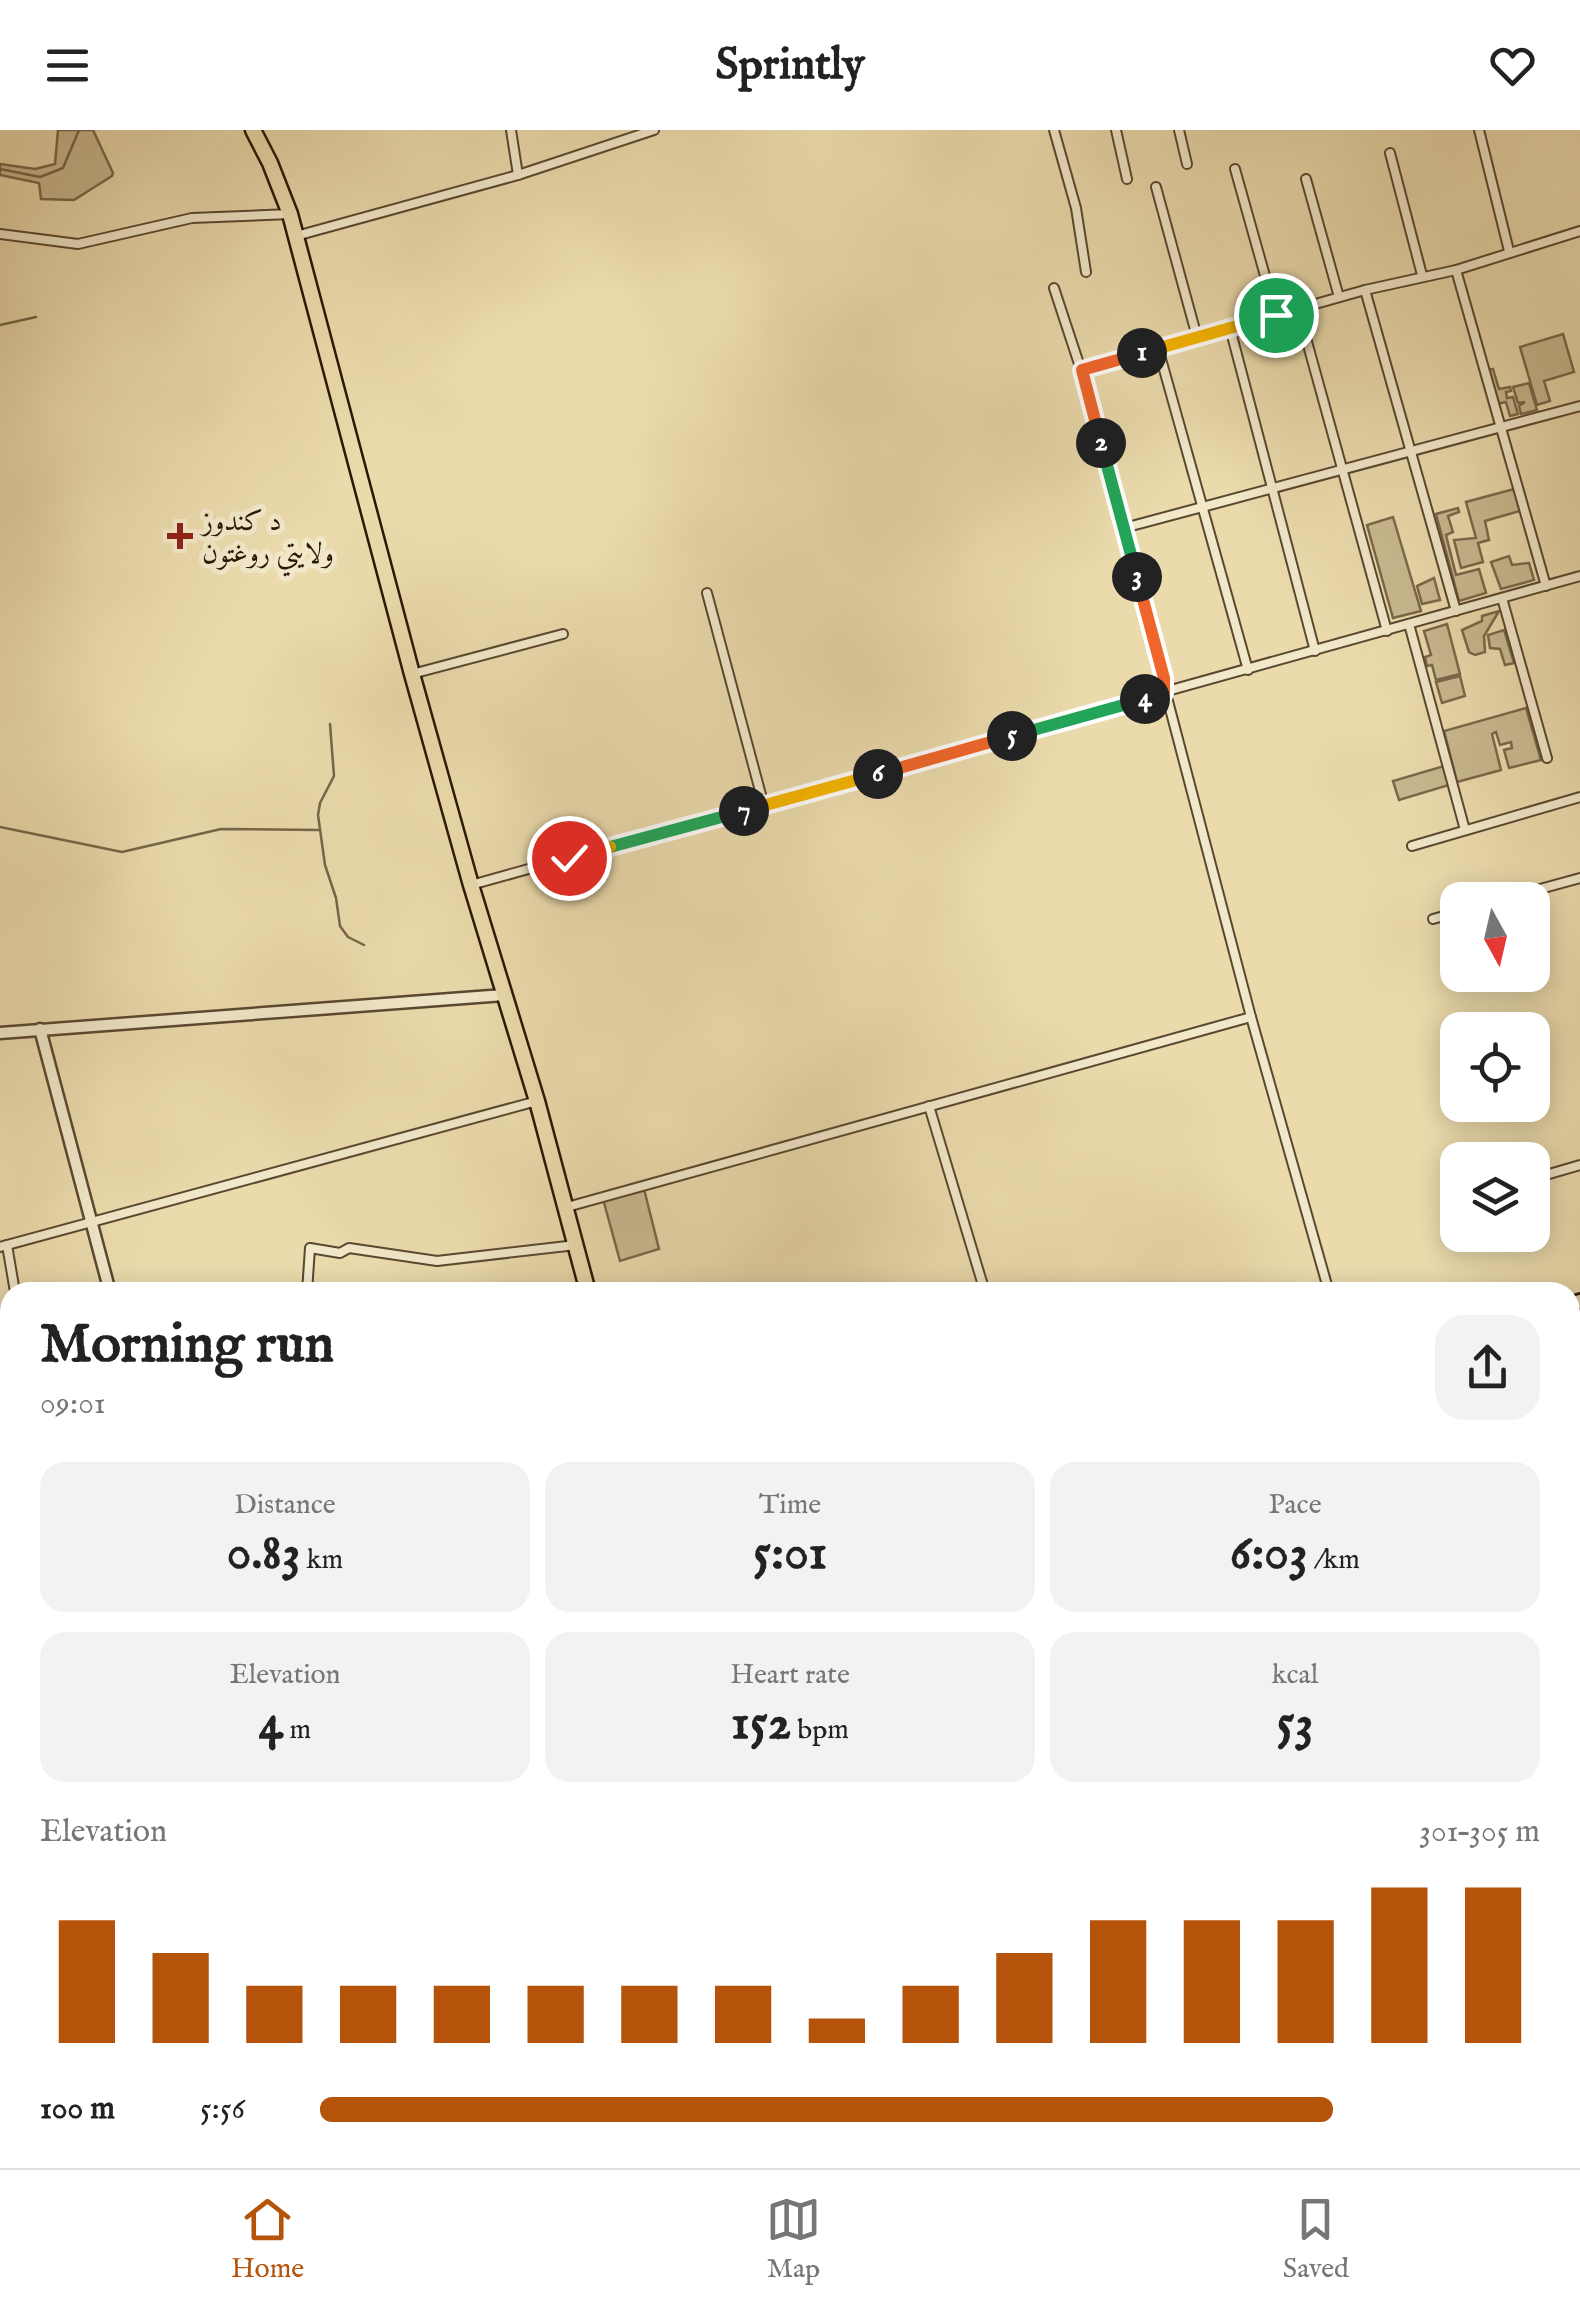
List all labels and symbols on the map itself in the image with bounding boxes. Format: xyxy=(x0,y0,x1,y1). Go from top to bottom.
pin xyxy=(1234,273,1319,358)
pin: 1 xyxy=(1117,328,1167,378)
pin: 2 xyxy=(1076,418,1126,468)
place label: د کندوز ولایتي روغتون xyxy=(199,505,334,577)
marker: د کندوز ولایتي روغتون xyxy=(167,523,193,549)
pin: 3 xyxy=(1112,552,1162,602)
pin: 4 xyxy=(1120,674,1170,724)
pin: 5 xyxy=(987,711,1037,761)
pin: 6 xyxy=(853,749,903,799)
pin: 7 xyxy=(719,786,769,836)
pin xyxy=(527,816,612,901)
north arrow xyxy=(1440,882,1550,992)

